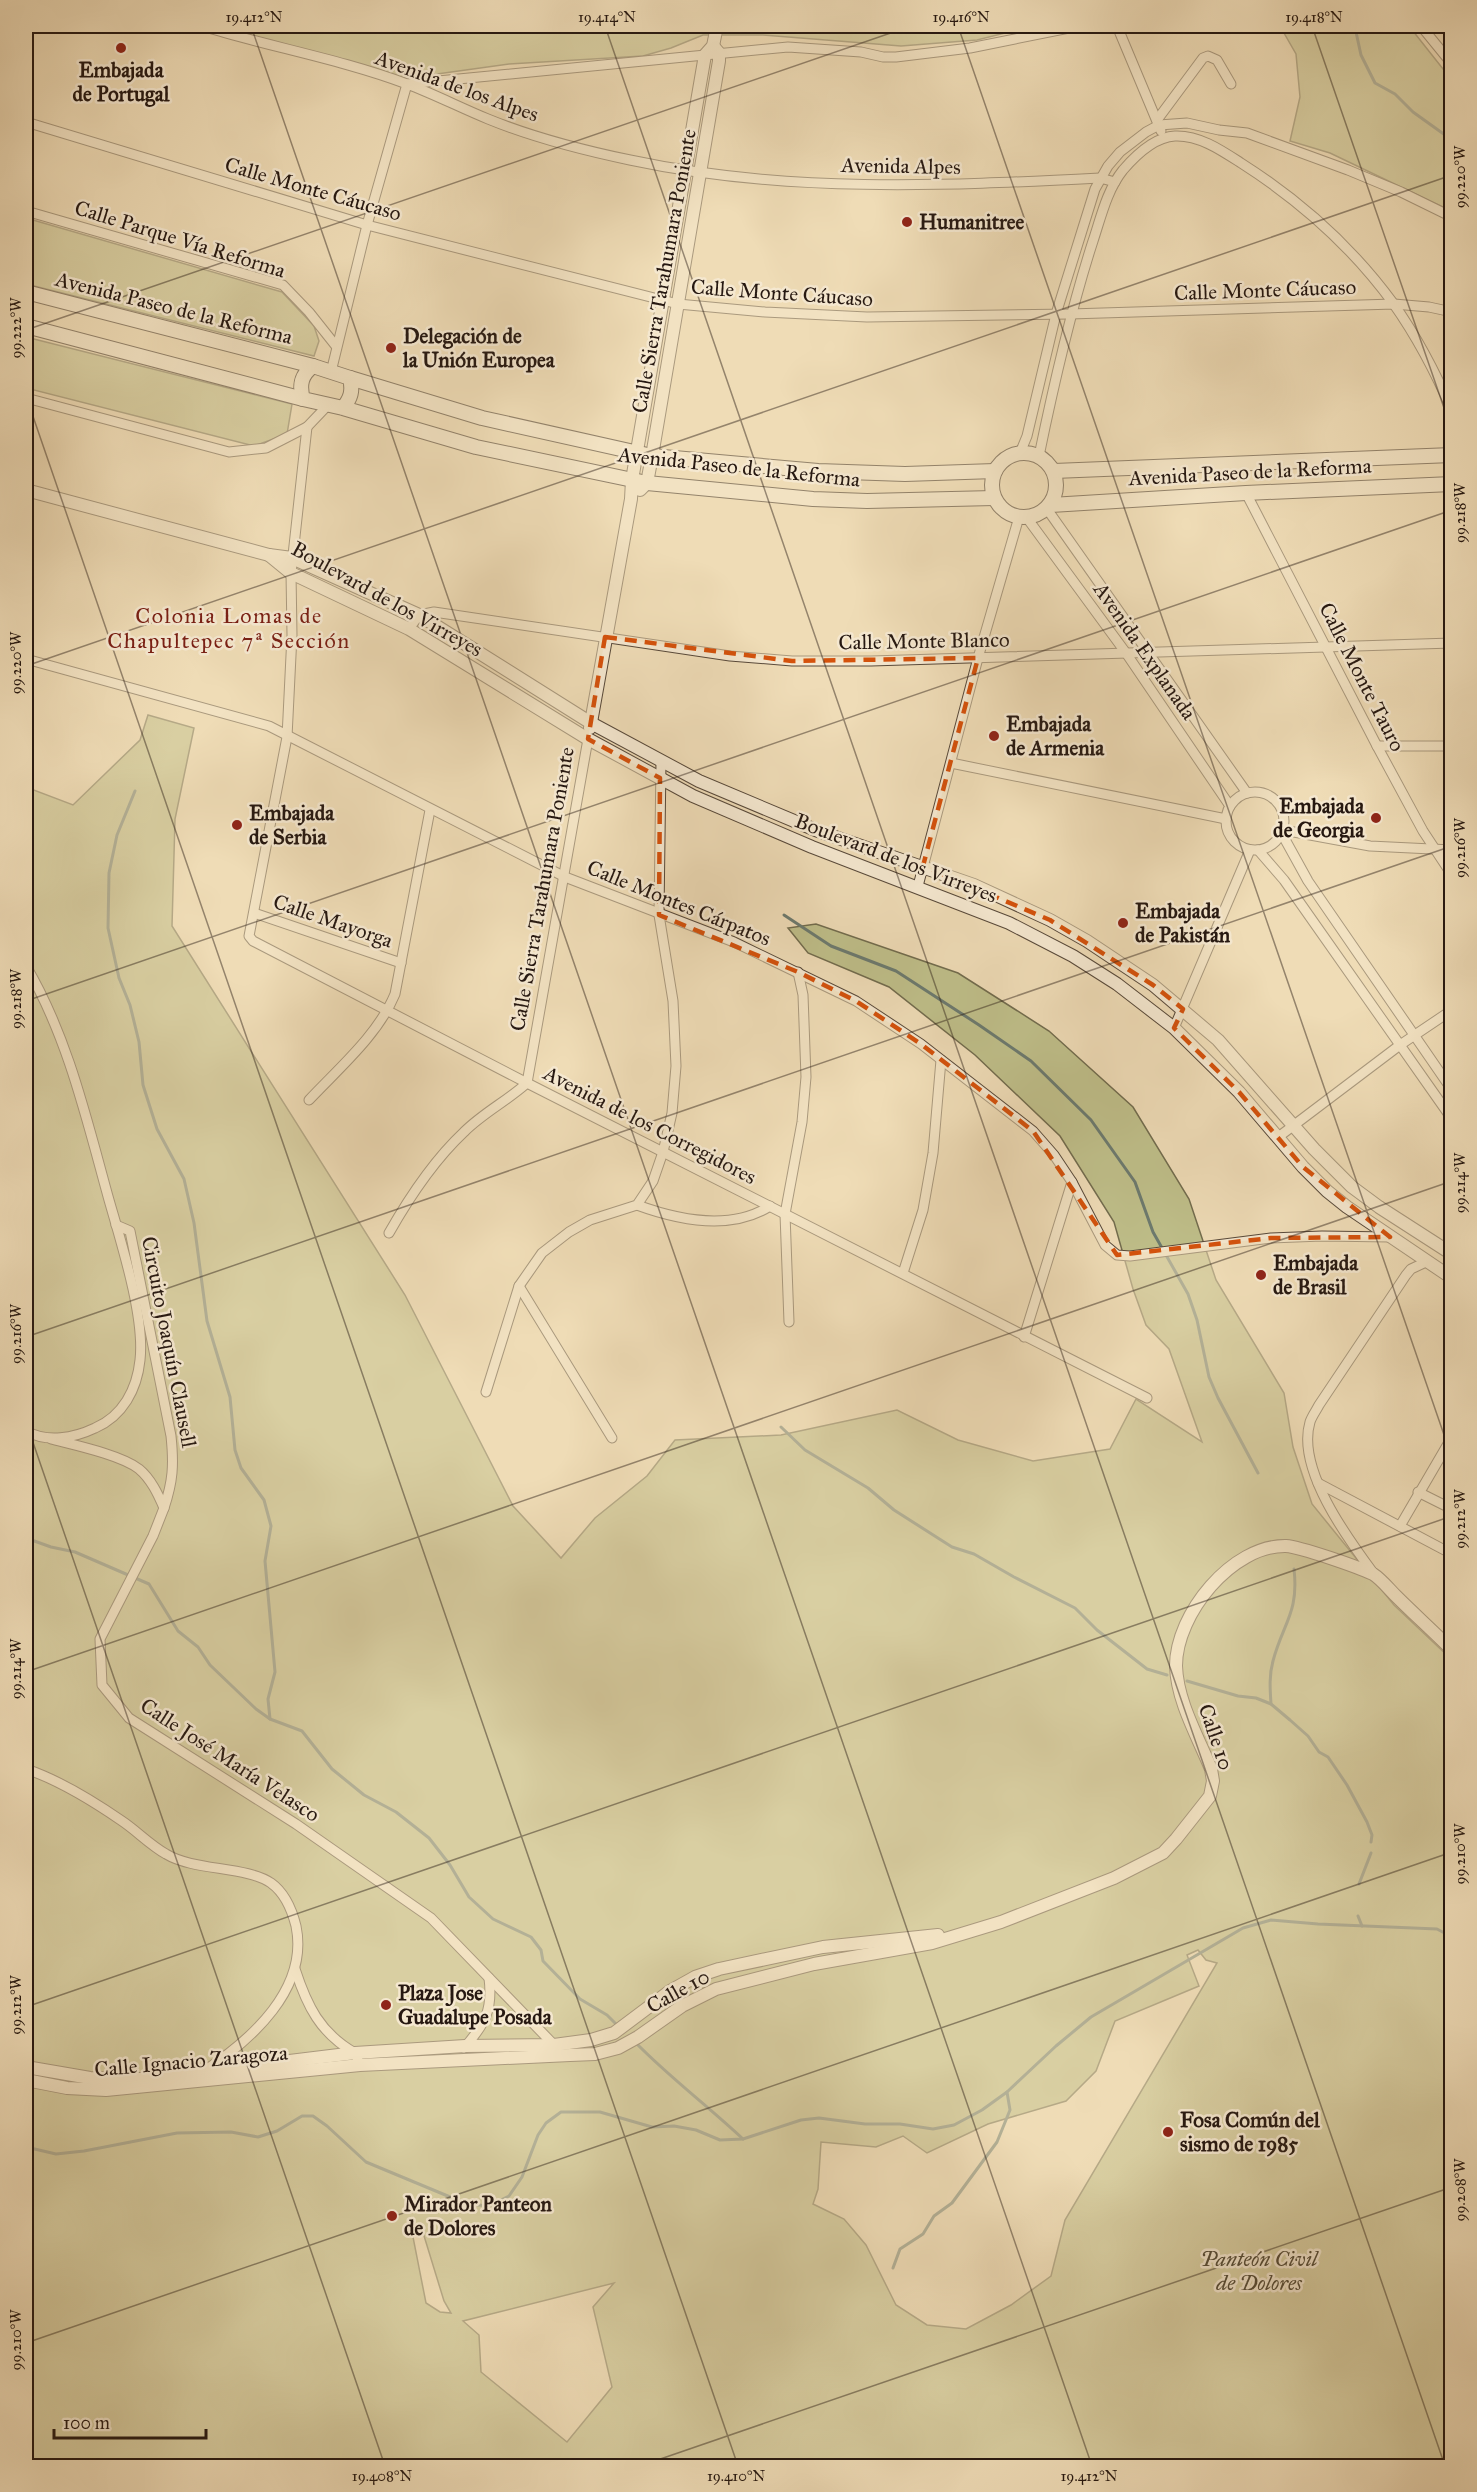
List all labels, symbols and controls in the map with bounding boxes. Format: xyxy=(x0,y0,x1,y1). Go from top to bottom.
text: 19.412°N xyxy=(226,8,283,26)
text: 19.414°N xyxy=(578,8,636,26)
text: 19.416°N xyxy=(932,8,990,26)
text: 19.418°N xyxy=(1285,8,1343,26)
marker: Embajada de Portugal xyxy=(114,41,128,55)
street label: Avenida de los Alpes xyxy=(371,44,542,128)
place label: Embajada de Portugal xyxy=(73,57,171,107)
street label: Calle Sierra Tarahumara Poniente xyxy=(626,127,702,415)
text: 99.220°W xyxy=(1451,145,1469,208)
street label: Calle Monte Cáucaso xyxy=(222,151,404,227)
street label: Avenida Alpes xyxy=(840,152,961,180)
street label: Calle Parque Vía Reforma xyxy=(71,195,289,283)
place label: Humanitree xyxy=(919,209,1025,235)
marker: Humanitree xyxy=(900,215,914,229)
street label: Avenida Paseo de la Reforma xyxy=(52,266,295,350)
street label: Calle Monte Cáucaso xyxy=(690,274,874,312)
street label: Calle Monte Cáucaso xyxy=(1173,274,1357,306)
text: 99.222°W xyxy=(7,297,25,359)
place label: Delegación de la Unión Europea xyxy=(402,323,556,373)
marker: Delegación de la Unión Europea xyxy=(384,341,398,355)
street label: Avenida Paseo de la Reforma xyxy=(616,441,861,493)
street label: Avenida Paseo de la Reforma xyxy=(1127,453,1372,491)
text: 99.218°W xyxy=(1451,482,1469,543)
street label: Boulevard de los Virreyes xyxy=(287,536,487,662)
street label: Avenida Explanada xyxy=(1087,576,1202,725)
street label: Calle Monte Tauro xyxy=(1313,598,1411,756)
district label: Colonia Lomas de Chapultepec 7ª Sección xyxy=(107,602,351,654)
street label: Calle Monte Blanco xyxy=(838,627,1010,655)
text: 99.220°W xyxy=(7,631,25,694)
place label: Embajada de Armenia xyxy=(1006,711,1105,761)
marker: Embajada de Armenia xyxy=(987,729,1001,743)
street label: Calle Sierra Tarahumara Poniente xyxy=(504,745,580,1033)
place label: Embajada de Georgia xyxy=(1273,793,1365,843)
place label: Embajada de Serbia xyxy=(249,800,335,850)
street label: Boulevard de los Virreyes xyxy=(791,807,1001,909)
marker: Embajada de Georgia xyxy=(1369,811,1383,825)
text: 99.216°W xyxy=(1451,817,1469,878)
marker: Embajada de Serbia xyxy=(230,818,244,832)
street label: Calle Montes Cárpatos xyxy=(583,854,775,952)
street label: Calle Mayorga xyxy=(270,888,396,954)
place label: Embajada de Pakistán xyxy=(1135,898,1231,948)
marker: Embajada de Pakistán xyxy=(1116,916,1130,930)
text: 99.218°W xyxy=(7,968,25,1029)
street label: Avenida de los Corregidores xyxy=(538,1060,761,1190)
text: 99.214°W xyxy=(1451,1152,1469,1213)
street label: Circuito Joaquín Clausell xyxy=(136,1234,202,1450)
place label: Embajada de Brasil xyxy=(1273,1250,1359,1300)
marker: Embajada de Brasil xyxy=(1254,1268,1268,1282)
text: 99.216°W xyxy=(7,1303,25,1364)
text: 99.212°W xyxy=(1451,1488,1469,1549)
text: 99.214°W xyxy=(7,1638,25,1699)
street label: Calle José María Velasco xyxy=(135,1692,325,1828)
street label: Calle 10 xyxy=(1193,1701,1239,1773)
text: 99.210°W xyxy=(1451,1823,1469,1884)
street label: Calle 10 xyxy=(642,1963,714,2019)
text: 99.212°W xyxy=(7,1974,25,2035)
place label: Plaza Jose Guadalupe Posada xyxy=(398,1980,553,2030)
marker: Plaza Jose Guadalupe Posada xyxy=(379,1998,393,2012)
street label: Calle Ignacio Zaragoza xyxy=(93,2040,289,2082)
place label: Fosa Común del sismo de 1985 xyxy=(1180,2107,1321,2157)
marker: Fosa Común del sismo de 1985 xyxy=(1161,2125,1175,2139)
text: 99.208°W xyxy=(1451,2158,1469,2222)
place label: Mirador Panteon de Dolores xyxy=(404,2191,552,2241)
marker: Mirador Panteon de Dolores xyxy=(385,2209,399,2223)
park label: Panteón Civil de Dolores xyxy=(1201,2246,1320,2296)
text: 99.210°W xyxy=(7,2309,25,2370)
scale bar xyxy=(54,2402,206,2440)
text: 100 m xyxy=(63,2412,110,2434)
text: 19.408°N xyxy=(352,2467,412,2485)
text: 19.410°N xyxy=(707,2467,765,2485)
text: 19.412°N xyxy=(1061,2467,1118,2485)

